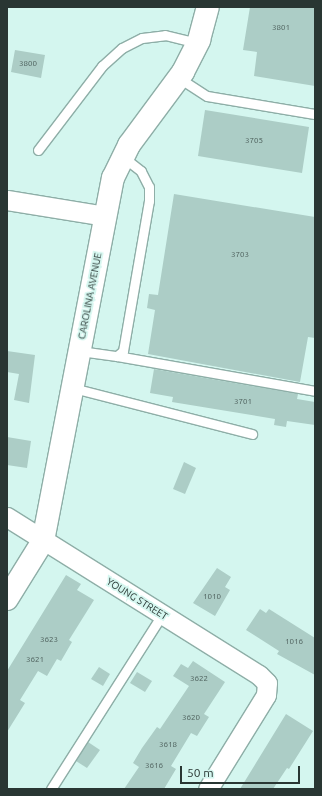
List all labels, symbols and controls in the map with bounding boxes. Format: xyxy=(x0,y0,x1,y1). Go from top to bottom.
house number: 3801 xyxy=(272,23,290,33)
house number: 3800 xyxy=(19,59,37,69)
house number: 3705 xyxy=(245,136,263,146)
house number: 3703 xyxy=(231,250,249,260)
street label: CAROLINA AVENUE xyxy=(76,252,104,340)
house number: 3701 xyxy=(234,397,252,407)
street label: YOUNG STREET xyxy=(104,575,170,623)
house number: 1010 xyxy=(203,592,221,602)
house number: 3623 xyxy=(40,635,58,645)
house number: 1016 xyxy=(285,637,303,647)
house number: 3621 xyxy=(26,655,44,665)
house number: 3622 xyxy=(190,674,208,684)
house number: 3620 xyxy=(182,713,200,723)
house number: 3618 xyxy=(159,740,177,750)
scale bar xyxy=(182,758,302,784)
house number: 3616 xyxy=(145,761,163,771)
text: 50 m xyxy=(187,766,214,779)

